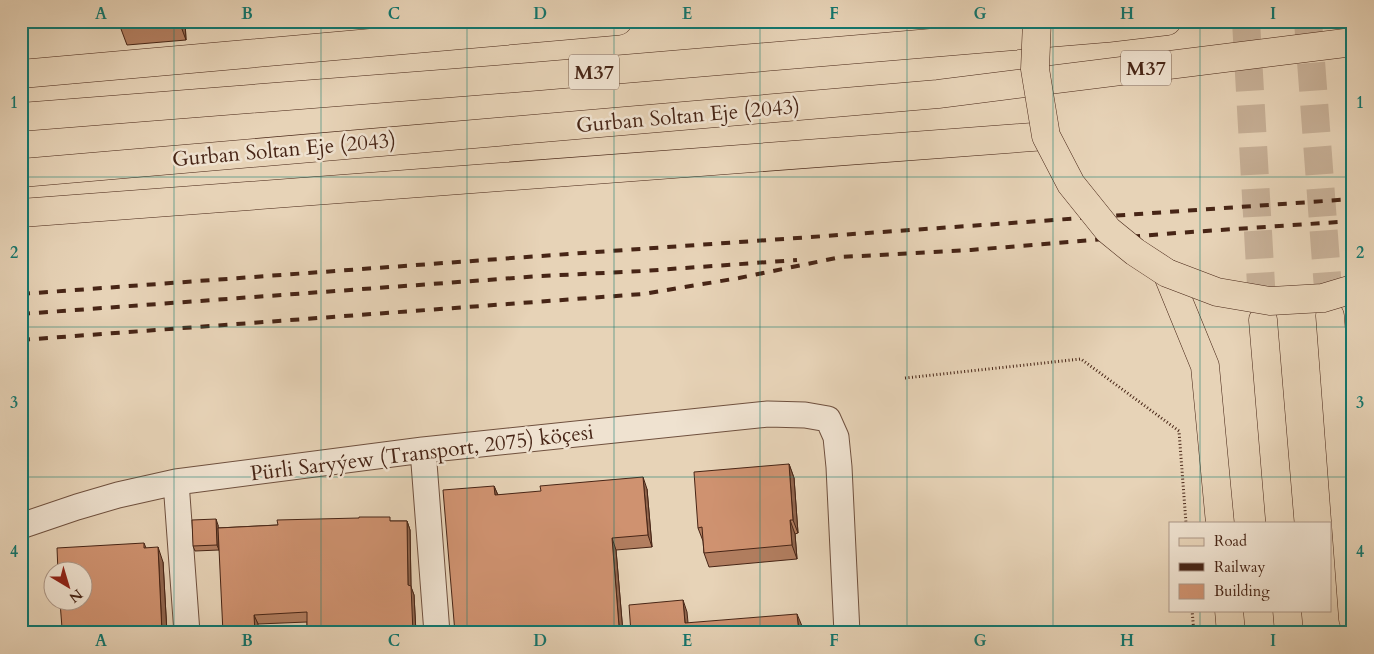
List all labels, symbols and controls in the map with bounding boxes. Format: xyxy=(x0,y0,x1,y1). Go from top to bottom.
text: A xyxy=(95,3,107,25)
text: B xyxy=(241,3,253,25)
text: C xyxy=(388,3,400,25)
text: D xyxy=(533,3,547,25)
text: E xyxy=(682,3,692,25)
text: F xyxy=(829,3,839,25)
text: G xyxy=(973,3,987,25)
text: H xyxy=(1120,3,1134,25)
text: I xyxy=(1270,3,1276,25)
road number: M37 xyxy=(1121,50,1171,86)
road number: M37 xyxy=(569,54,619,90)
text: 1 xyxy=(10,92,18,114)
street label: Gurban Soltan Eje (2043) xyxy=(575,92,801,140)
text: 1 xyxy=(1356,92,1364,114)
street label: Gurban Soltan Eje (2043) xyxy=(171,126,397,174)
text: 2 xyxy=(10,242,18,264)
text: 2 xyxy=(1356,242,1364,264)
text: 3 xyxy=(10,392,18,414)
text: 3 xyxy=(1356,392,1364,414)
street label: Pürli Saryýew (Transport, 2075) köçesi xyxy=(249,418,595,488)
legend xyxy=(1169,522,1332,612)
text: Road xyxy=(1214,531,1247,551)
text: 4 xyxy=(10,541,18,563)
text: 4 xyxy=(1356,541,1364,563)
text: Railway xyxy=(1214,557,1265,577)
north arrow xyxy=(42,562,92,612)
text: Building xyxy=(1214,581,1270,601)
text: N xyxy=(65,585,86,607)
text: A xyxy=(95,630,107,652)
text: B xyxy=(241,630,253,652)
text: C xyxy=(388,630,400,652)
text: D xyxy=(533,630,547,652)
text: E xyxy=(682,630,692,652)
text: F xyxy=(829,630,839,652)
text: G xyxy=(973,630,987,652)
text: H xyxy=(1120,630,1134,652)
text: I xyxy=(1270,630,1276,652)

